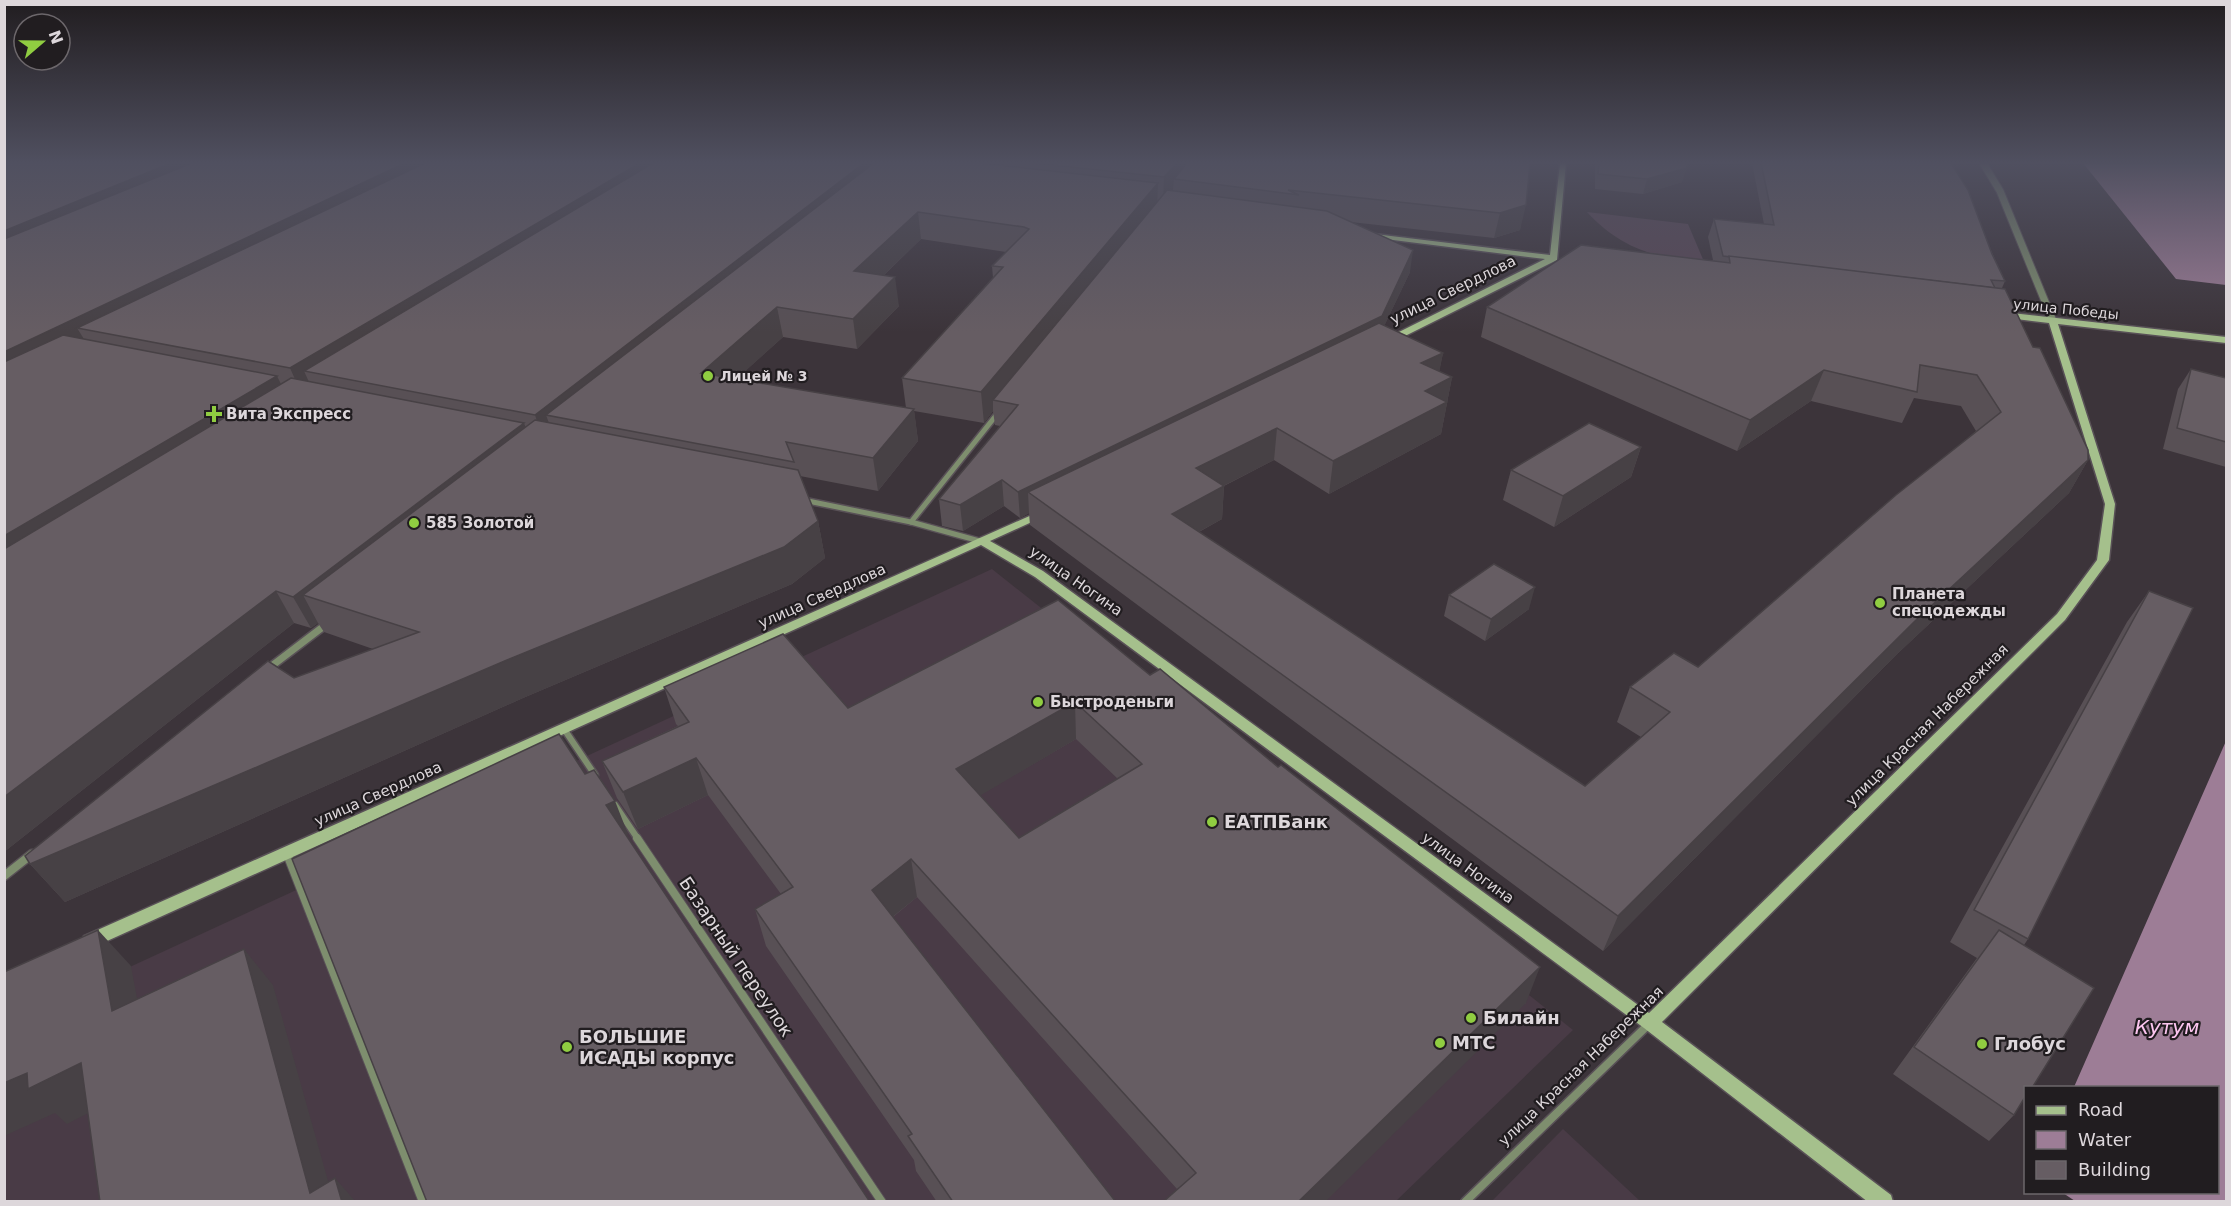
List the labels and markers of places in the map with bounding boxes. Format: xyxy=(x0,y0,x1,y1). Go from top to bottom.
place label: Лицей № 3 xyxy=(720,368,807,384)
marker: Лицей № 3 xyxy=(701,369,715,383)
place label: Вита Экспресс xyxy=(226,405,351,423)
marker: Вита Экспресс xyxy=(207,407,221,421)
place label: 585 Золотой xyxy=(426,514,534,532)
marker: 585 Золотой xyxy=(407,516,421,530)
place label: Планета спецодежды xyxy=(1892,585,2006,620)
marker: Планета спецодежды xyxy=(1873,596,1887,610)
place label: Быстроденьги xyxy=(1050,693,1174,711)
marker: Быстроденьги xyxy=(1031,695,1045,709)
place label: ЕАТПБанк xyxy=(1224,811,1328,832)
marker: ЕАТПБанк xyxy=(1205,815,1219,829)
place label: Билайн xyxy=(1483,1007,1560,1028)
marker: Билайн xyxy=(1464,1011,1478,1025)
place label: БОЛЬШИЕ ИСАДЫ корпус xyxy=(579,1026,734,1068)
place label: МТС xyxy=(1452,1032,1495,1053)
place label: Глобус xyxy=(1994,1033,2066,1054)
marker: МТС xyxy=(1433,1036,1447,1050)
marker: Глобус xyxy=(1975,1037,1989,1051)
marker: БОЛЬШИЕ ИСАДЫ корпус xyxy=(560,1040,574,1054)

